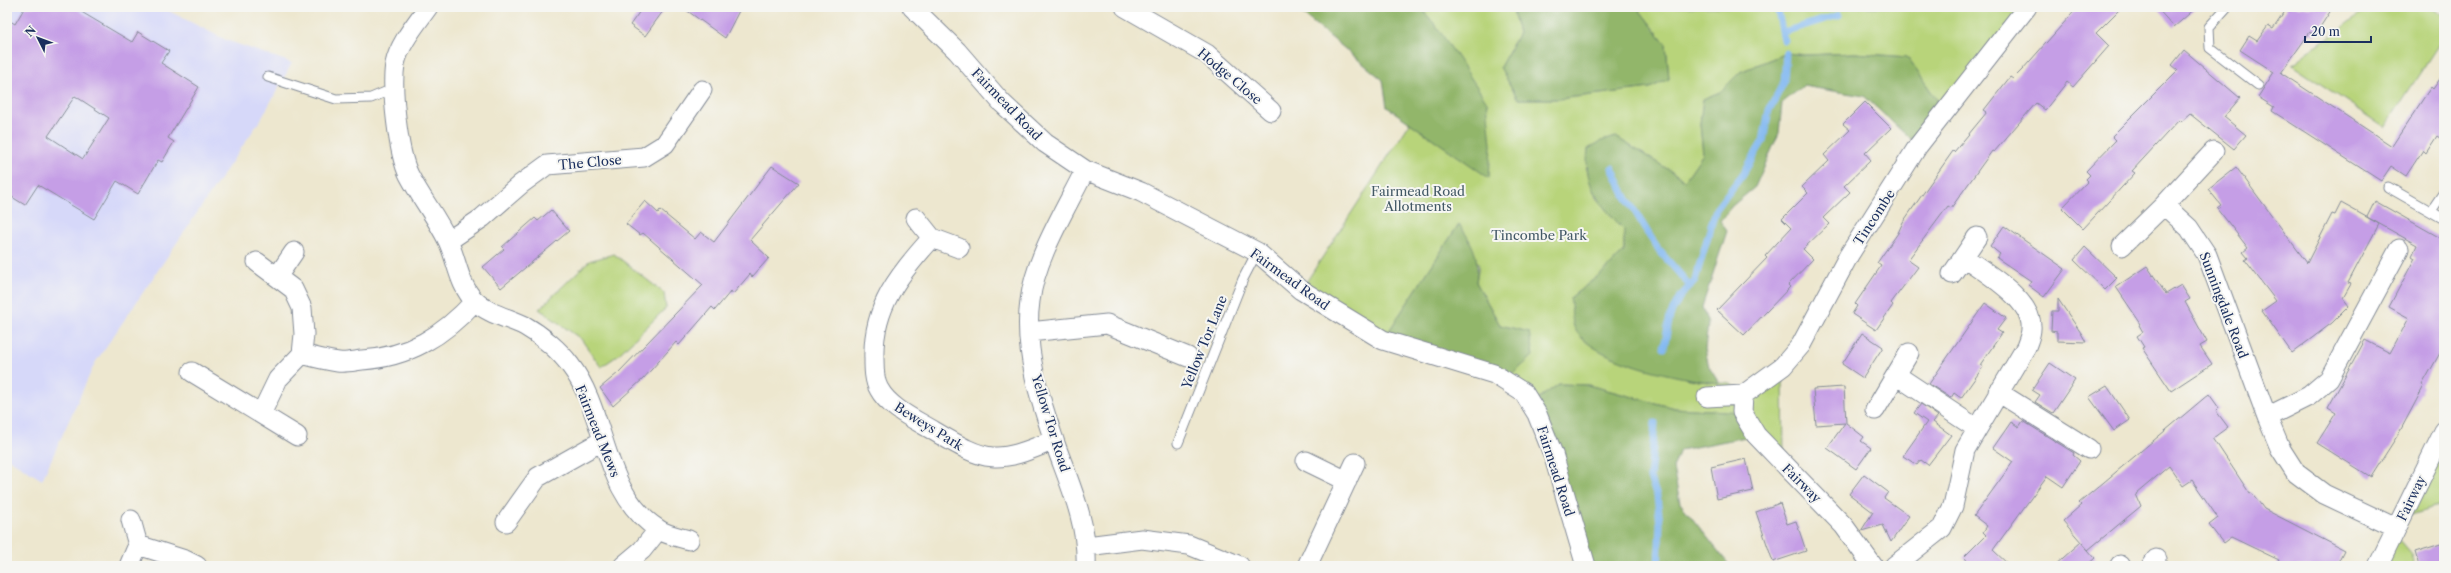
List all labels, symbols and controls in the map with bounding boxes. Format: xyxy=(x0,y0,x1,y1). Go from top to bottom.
north arrow xyxy=(18,18,58,58)
scale bar xyxy=(2305,18,2371,44)
text: N xyxy=(22,23,39,40)
text: 20 m xyxy=(2311,24,2340,39)
street label: Hodge Close xyxy=(1195,44,1265,108)
street label: Fairmead Road xyxy=(969,65,1045,143)
street label: The Close xyxy=(558,151,622,173)
park label: Fairmead Road Allotments xyxy=(1371,183,1465,214)
street label: Tincombe xyxy=(1850,186,1898,248)
park label: Tincombe Park xyxy=(1491,227,1587,243)
street label: Fairmead Road xyxy=(1247,245,1333,313)
street label: Sunningdale Road xyxy=(2196,250,2252,360)
street label: Yellow Tor Lane xyxy=(1178,293,1230,392)
street label: Yellow Tor Road xyxy=(1028,371,1073,474)
street label: Fairmead Mews xyxy=(572,383,624,480)
street label: Beweys Park xyxy=(892,399,967,454)
street label: Fairmead Road xyxy=(1534,424,1578,518)
street label: Fairway xyxy=(1779,460,1825,506)
street label: Fairway xyxy=(2393,472,2429,523)

